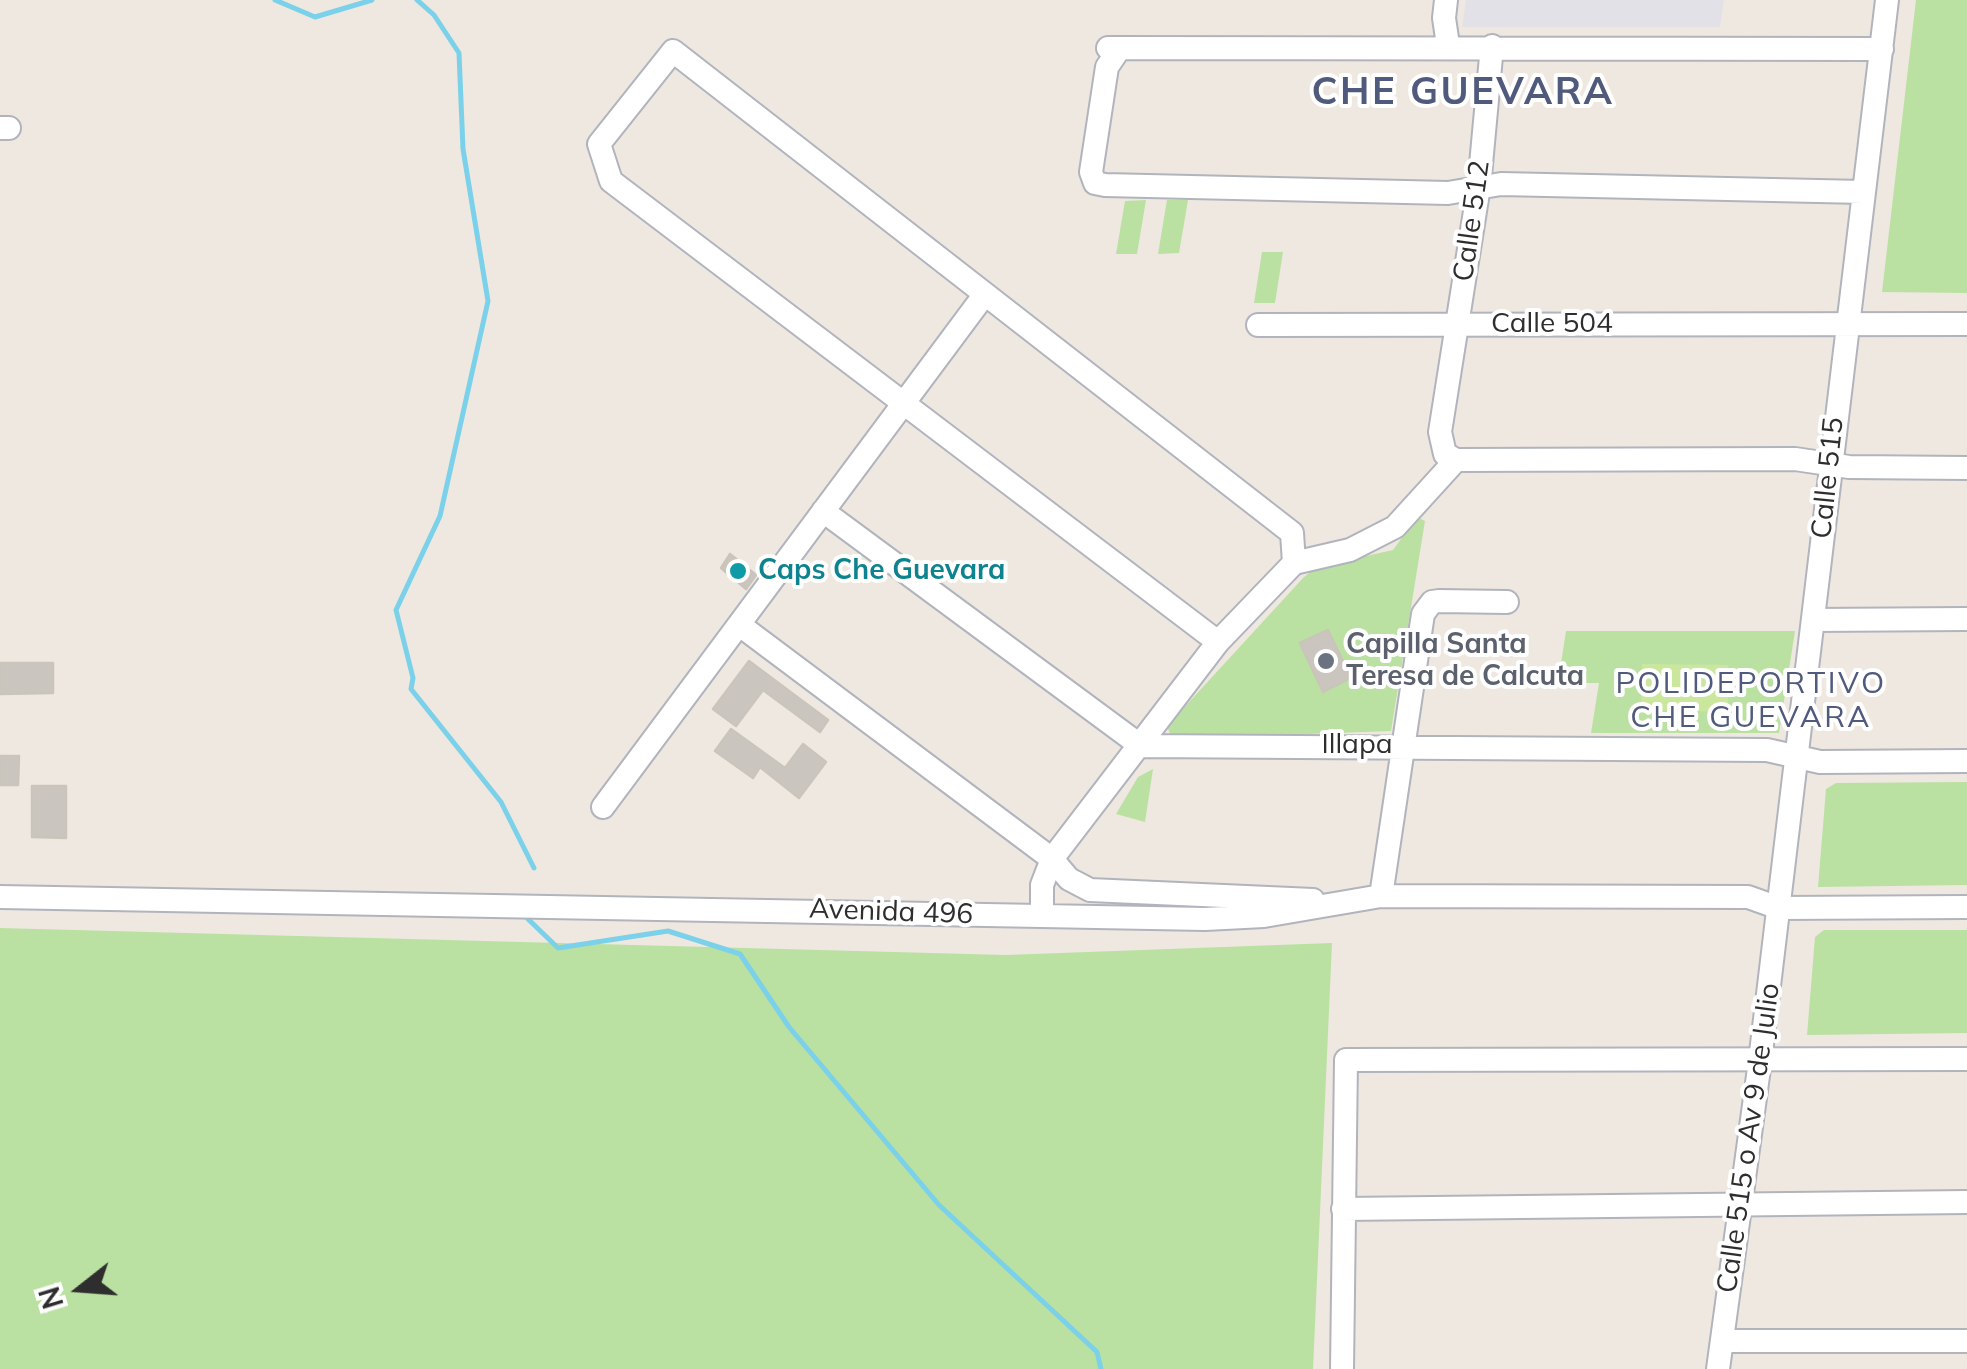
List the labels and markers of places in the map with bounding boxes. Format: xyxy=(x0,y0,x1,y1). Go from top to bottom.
place label: Caps Che Guevara xyxy=(758,554,1005,588)
marker: Caps Che Guevara xyxy=(727,560,749,582)
place label: Capilla Santa Teresa de Calcuta xyxy=(1346,628,1584,694)
marker: Capilla Santa Teresa de Calcuta xyxy=(1315,650,1337,672)

